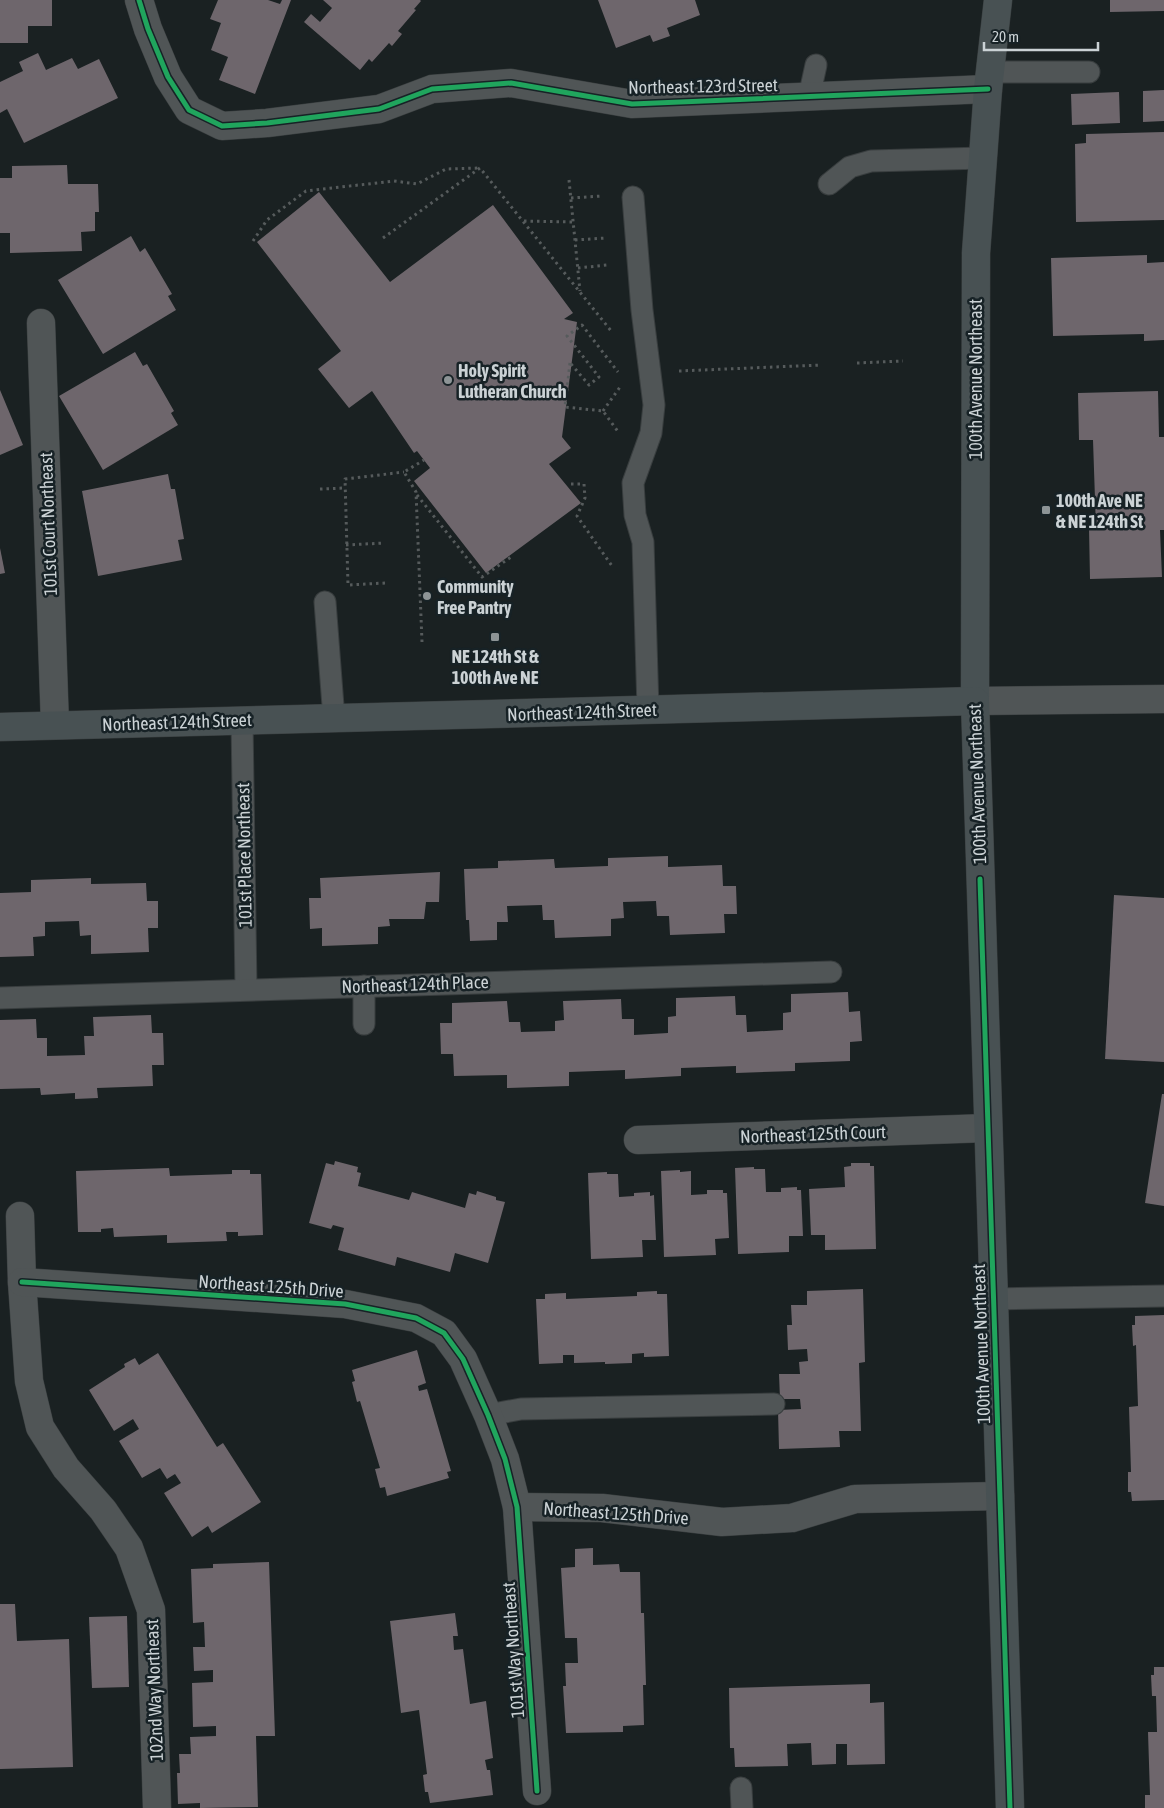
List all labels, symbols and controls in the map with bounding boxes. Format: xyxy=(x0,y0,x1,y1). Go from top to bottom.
scale bar xyxy=(984,20,1098,52)
text: 20 m xyxy=(992,28,1019,45)
street label: Northeast 123rd Street xyxy=(628,74,778,98)
street label: 100th Avenue Northeast xyxy=(965,299,986,459)
place label: Holy Spirit Lutheran Church xyxy=(458,360,567,402)
marker: Holy Spirit Lutheran Church xyxy=(442,374,454,386)
street label: 101st Court Northeast xyxy=(35,452,61,596)
place label: 100th Ave NE & NE 124th St xyxy=(1056,490,1144,532)
marker: 100th Ave NE & NE 124th St xyxy=(1040,504,1052,516)
place label: Community Free Pantry xyxy=(437,576,514,618)
marker: Community Free Pantry xyxy=(421,590,433,602)
marker: NE 124th St & 100th Ave NE xyxy=(489,631,501,643)
place label: NE 124th St & 100th Ave NE xyxy=(451,646,539,688)
street label: Northeast 124th Street xyxy=(507,699,657,725)
street label: 100th Avenue Northeast xyxy=(964,704,990,864)
street label: Northeast 124th Street xyxy=(102,709,252,735)
street label: 101st Place Northeast xyxy=(232,782,256,928)
street label: Northeast 124th Place xyxy=(341,971,489,997)
street label: Northeast 125th Court xyxy=(740,1121,886,1147)
street label: 100th Avenue Northeast xyxy=(968,1264,994,1424)
street label: Northeast 125th Drive xyxy=(198,1270,344,1302)
street label: Northeast 125th Drive xyxy=(543,1497,689,1529)
street label: 101st Way Northeast xyxy=(498,1581,528,1719)
street label: 102nd Way Northeast xyxy=(141,1619,167,1761)

